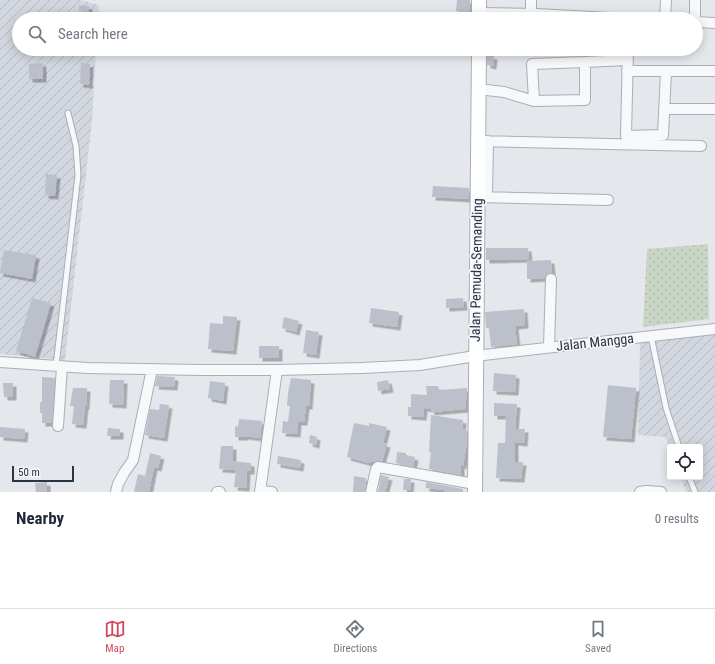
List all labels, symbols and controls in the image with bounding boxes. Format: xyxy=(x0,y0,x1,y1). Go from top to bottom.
search box xyxy=(12,12,703,56)
icon: search xyxy=(26,23,48,45)
text: Search here xyxy=(58,25,128,43)
street label: Jalan Pemuda-Semanding xyxy=(467,198,485,342)
street label: Jalan Mangga xyxy=(555,330,635,354)
map controls xyxy=(667,444,703,480)
button: locate xyxy=(667,444,703,480)
scale bar xyxy=(12,464,74,483)
text: 50 m xyxy=(18,466,40,479)
text: Nearby xyxy=(16,508,64,528)
text: 0 results xyxy=(655,511,699,526)
tab: Map xyxy=(104,618,126,655)
tab: Directions xyxy=(333,618,377,655)
tab: Saved xyxy=(585,618,611,655)

